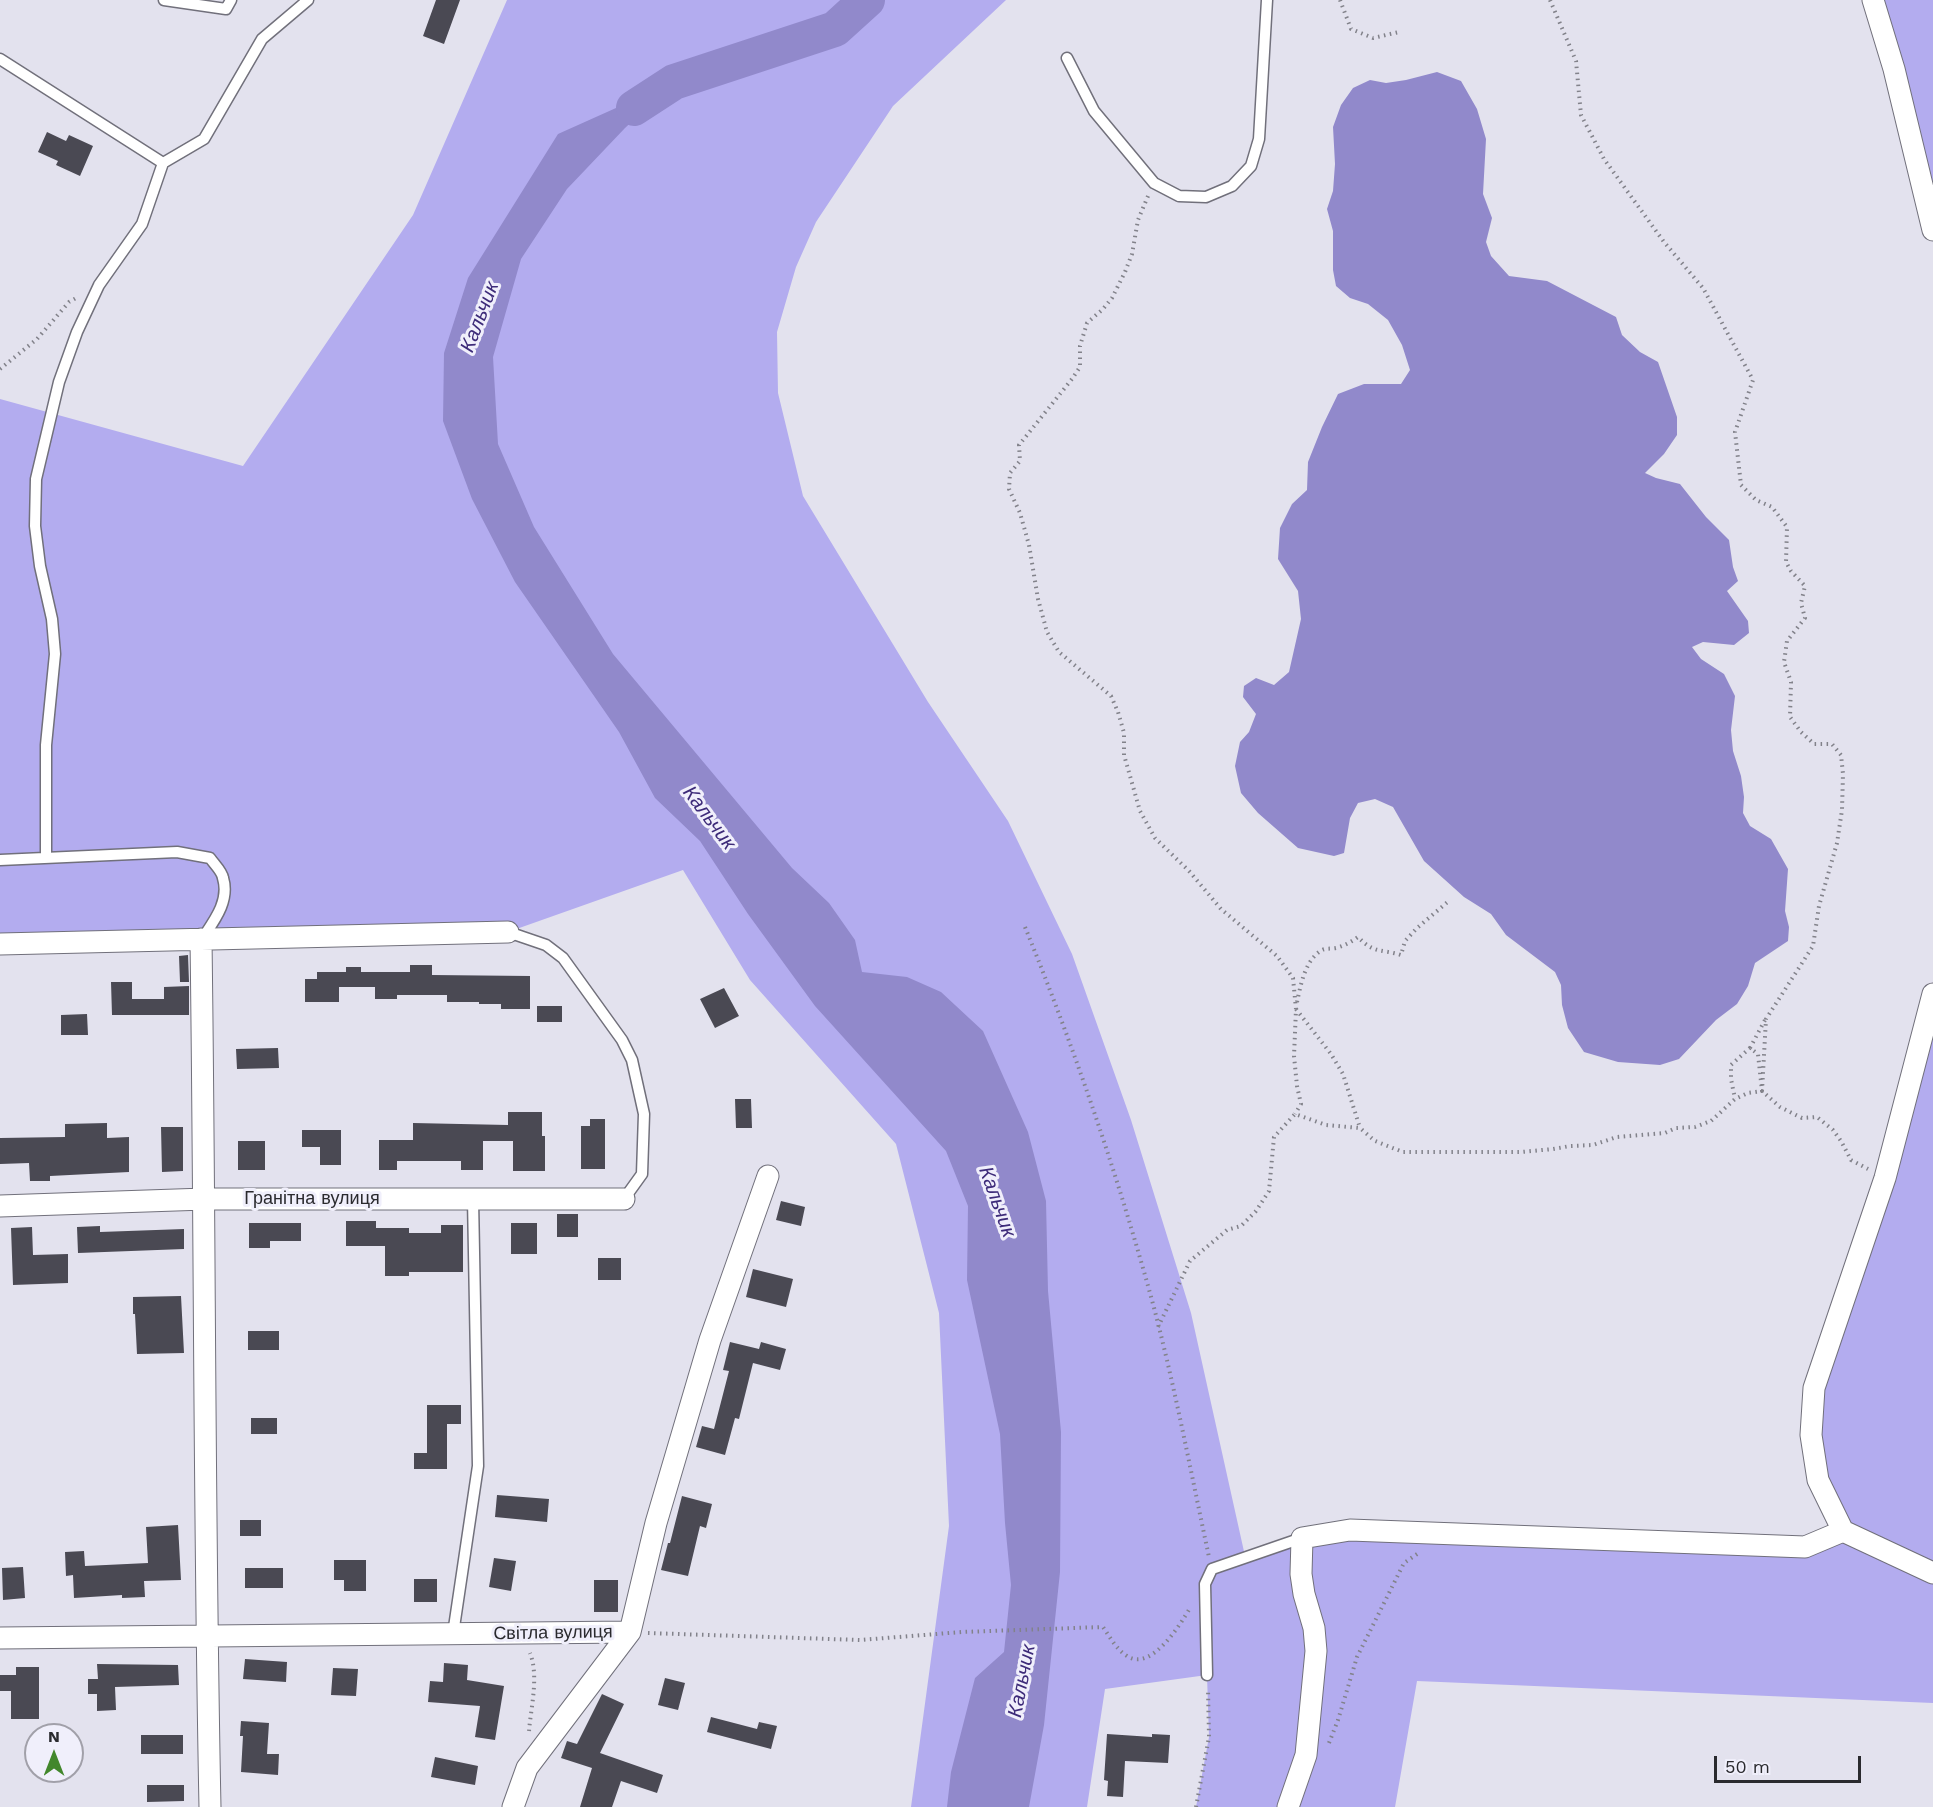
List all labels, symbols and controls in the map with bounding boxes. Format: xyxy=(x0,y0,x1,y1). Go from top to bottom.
water label: Кальчик xyxy=(456,278,504,356)
water label: Кальчик xyxy=(677,781,741,855)
water label: Кальчик xyxy=(973,1163,1021,1241)
street label: Гранітна вулиця xyxy=(244,1188,380,1210)
street label: Світла вулиця xyxy=(493,1621,613,1645)
water label: Кальчик xyxy=(1003,1643,1041,1719)
north arrow xyxy=(24,1723,84,1783)
text: N xyxy=(48,1727,60,1746)
scale bar xyxy=(1717,1744,1864,1782)
text: 50 m xyxy=(1725,1756,1770,1777)

